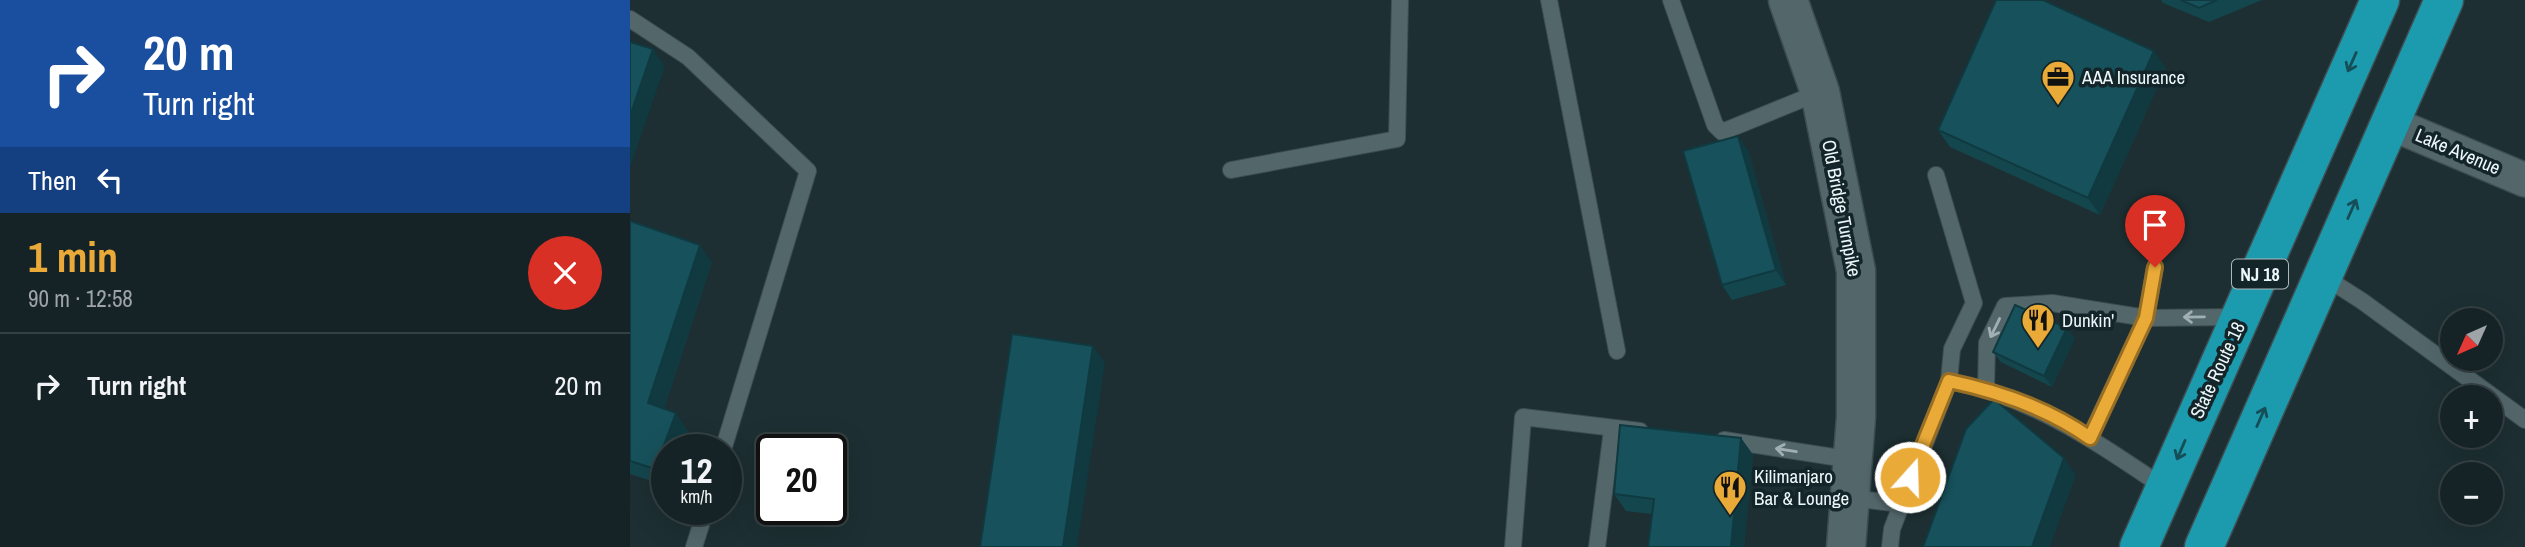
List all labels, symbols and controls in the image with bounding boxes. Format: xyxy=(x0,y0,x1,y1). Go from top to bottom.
text: 20 m xyxy=(143,19,235,85)
icon: right xyxy=(28,28,119,119)
one-way arrow xyxy=(2345,51,2358,73)
office icon: AAA Insurance xyxy=(2039,58,2077,107)
place label: AAA Insurance xyxy=(2081,64,2185,90)
text: Turn right xyxy=(143,82,255,125)
street label: Lake Avenue xyxy=(2412,121,2504,181)
street label: Old Bridge Turnpike xyxy=(1816,137,1868,279)
icon: left xyxy=(91,161,129,199)
text: Then xyxy=(28,163,77,198)
pin xyxy=(2125,195,2185,267)
one-way arrow xyxy=(2346,199,2359,220)
icon: arrive xyxy=(2136,206,2174,244)
text: 1 min xyxy=(28,229,118,285)
button: close xyxy=(528,236,602,310)
road number: NJ 18 xyxy=(2232,260,2288,288)
text: 90 m · 12:58 xyxy=(28,283,133,314)
restaurant icon: Dunkin' xyxy=(2019,301,2057,350)
place label: Dunkin' xyxy=(2062,307,2114,333)
north arrow xyxy=(2440,308,2502,371)
map controls xyxy=(2440,308,2503,525)
one-way arrow xyxy=(2182,311,2205,324)
one-way arrow xyxy=(1987,317,2001,338)
street label: State Route 18 xyxy=(2183,317,2251,423)
icon: right xyxy=(28,367,66,405)
text: Turn right xyxy=(87,368,186,403)
text: 20 m xyxy=(555,368,602,403)
button: + xyxy=(2440,385,2503,448)
one-way arrow xyxy=(2255,407,2268,428)
speed limit sign: 20 xyxy=(756,434,847,525)
one-way arrow xyxy=(2174,438,2187,460)
position arrow xyxy=(1873,440,1947,514)
one-way arrow xyxy=(1775,443,1798,456)
text: 12 xyxy=(681,447,712,494)
button: − xyxy=(2440,462,2503,525)
place label: Kilimanjaro Bar & Lounge xyxy=(1754,463,1849,511)
restaurant icon: Kilimanjaro Bar & Lounge xyxy=(1711,468,1749,517)
text: km/h xyxy=(681,484,713,509)

